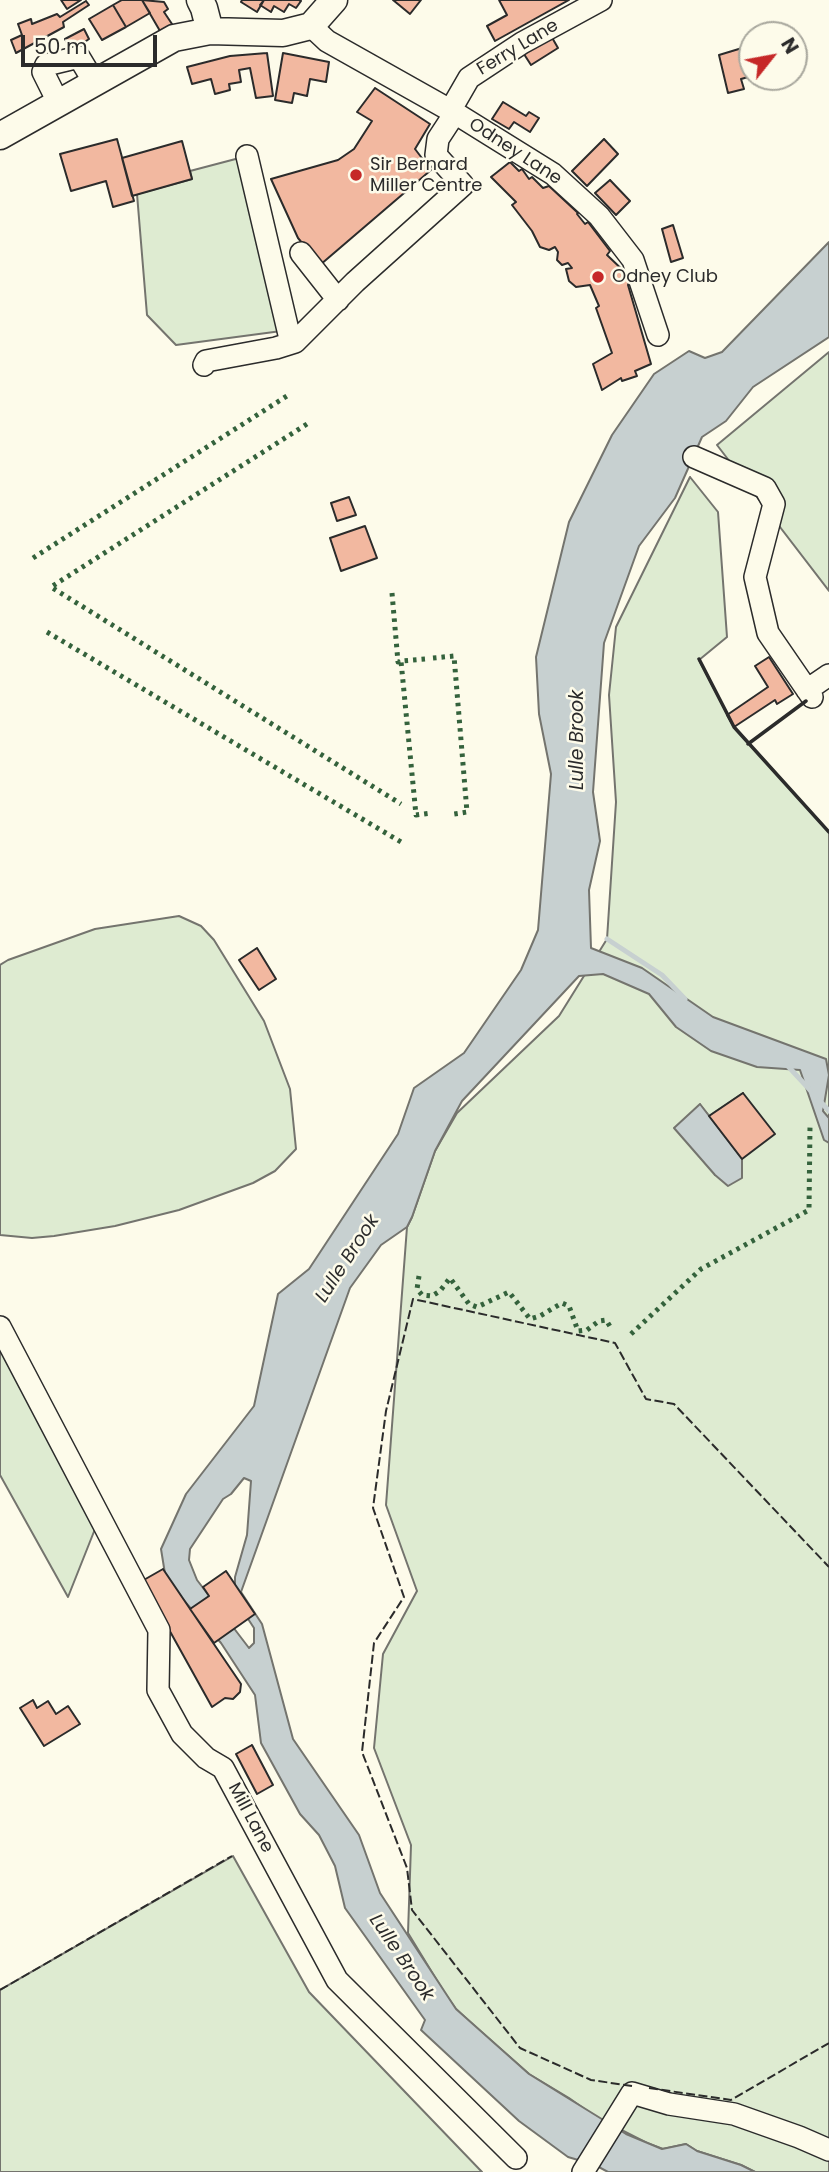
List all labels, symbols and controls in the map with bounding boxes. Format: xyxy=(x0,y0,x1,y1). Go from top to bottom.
street label: Ferry Lane xyxy=(473,15,563,81)
scale bar xyxy=(24,21,161,65)
north arrow xyxy=(738,21,808,91)
text: 50 m xyxy=(34,32,88,61)
text: N xyxy=(774,33,805,59)
street label: Odney Lane xyxy=(464,114,566,190)
place label: Sir Bernard Miller Centre xyxy=(370,154,482,196)
marker: Sir Bernard Miller Centre xyxy=(348,167,364,183)
place label: Odney Club xyxy=(612,266,718,288)
marker: Odney Club xyxy=(590,269,606,285)
water label: Lulle Brook xyxy=(567,690,589,790)
water label: Lulle Brook xyxy=(311,1211,385,1307)
street label: Mill Lane xyxy=(223,1779,277,1857)
water label: Lulle Brook xyxy=(364,1910,438,2006)

